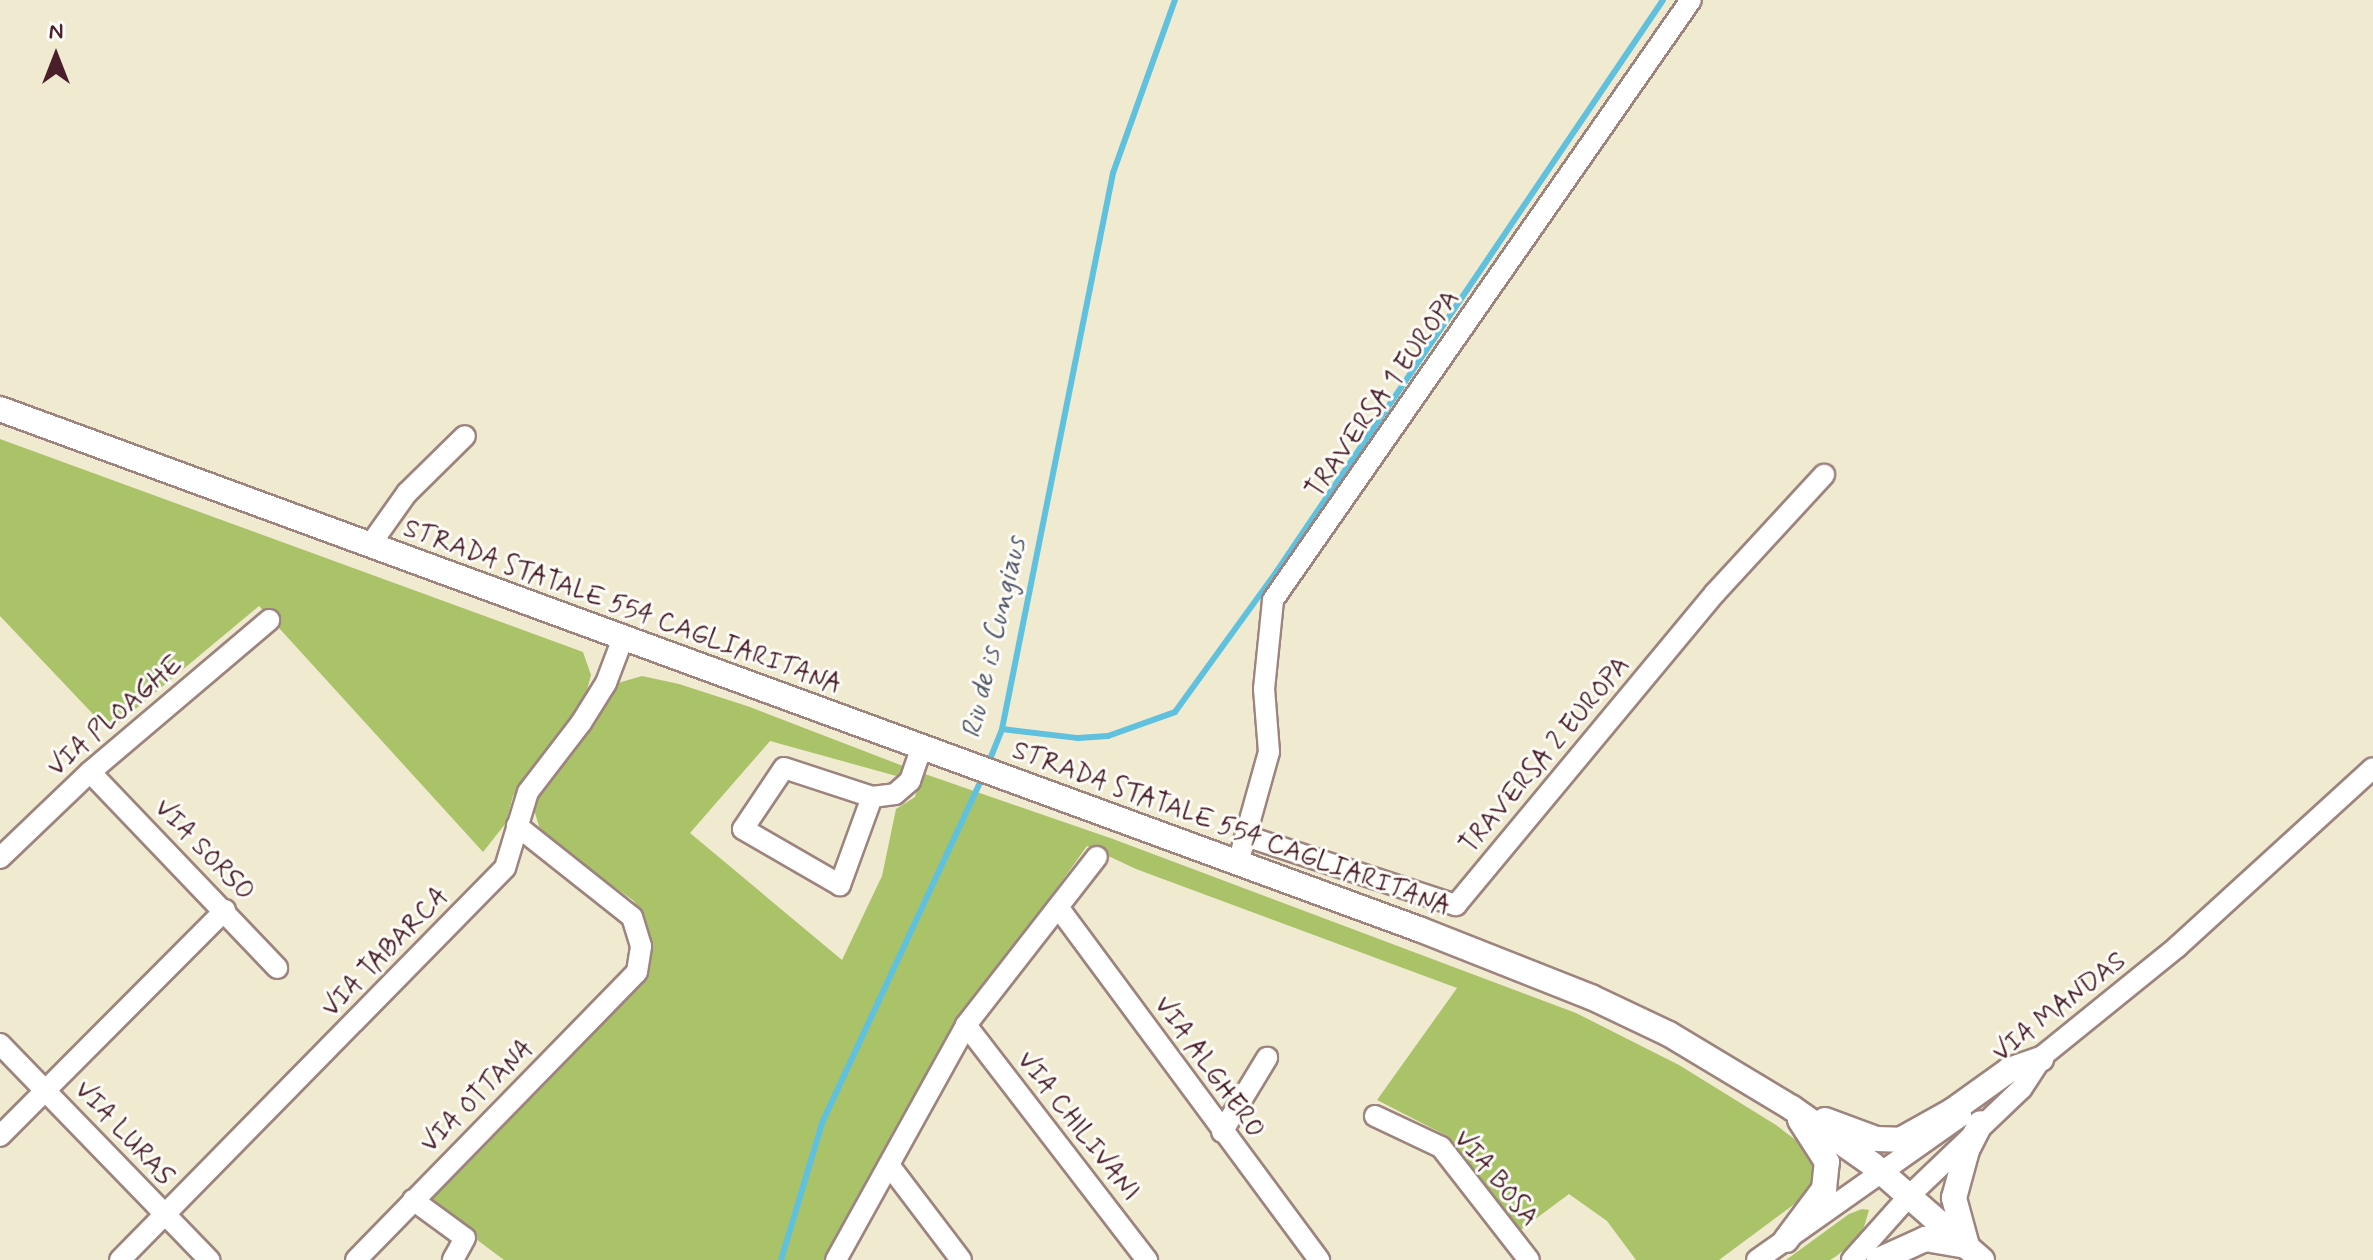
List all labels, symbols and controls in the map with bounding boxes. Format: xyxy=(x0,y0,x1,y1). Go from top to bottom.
north arrow xyxy=(16,16,96,96)
text: N xyxy=(49,18,63,46)
street label: TRAVERSA 1 EUROPA xyxy=(1300,285,1468,505)
street label: STRADA STATALE 554 CAGLIARITANA xyxy=(398,514,846,702)
water label: Riu de is Cungiaus xyxy=(955,531,1035,745)
street label: VIA PLOAGHE xyxy=(43,651,189,783)
street label: TRAVERSA 2 EUROPA xyxy=(1454,651,1638,861)
street label: STRADA STATALE 554 CAGLIARITANA xyxy=(1007,736,1455,924)
street label: VIA SORSO xyxy=(146,793,260,909)
street label: VIA TABARCA xyxy=(316,882,456,1024)
street label: VIA MANDAS xyxy=(1987,946,2133,1070)
street label: VIA ALGHERO xyxy=(1145,990,1271,1146)
street label: VIA OTTANA xyxy=(414,1033,542,1161)
street label: VIA CHILIVANI xyxy=(1005,1041,1149,1213)
street label: VIA LURAS xyxy=(67,1075,179,1193)
street label: VIA BOSA xyxy=(1445,1124,1545,1234)

